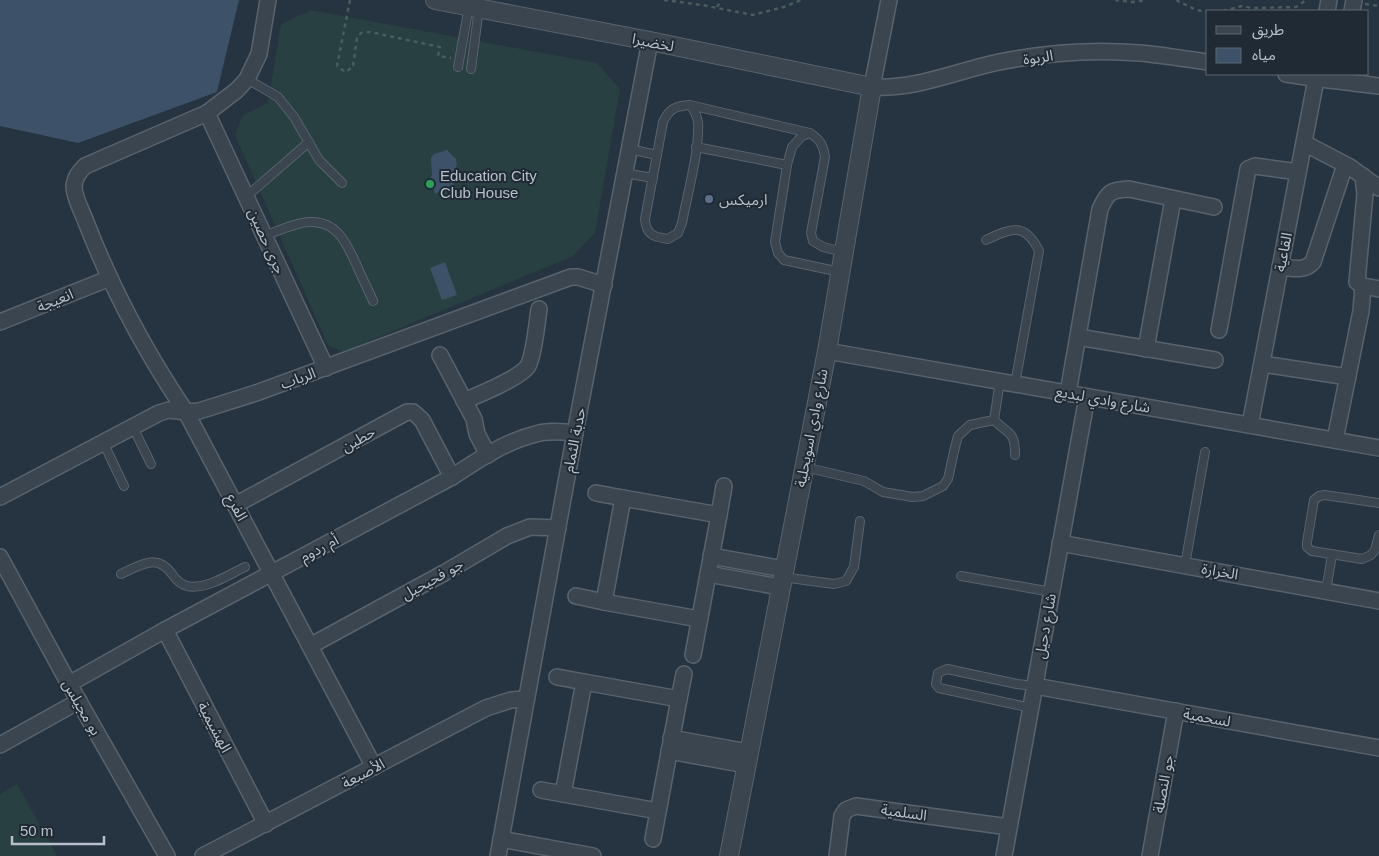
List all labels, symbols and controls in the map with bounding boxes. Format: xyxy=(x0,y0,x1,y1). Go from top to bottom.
legend xyxy=(1206,10,1369,75)
text: طريق xyxy=(1252,21,1284,40)
street label: لخضيرا xyxy=(630,30,676,55)
street label: الربوة xyxy=(1022,46,1054,69)
text: مياه xyxy=(1252,46,1276,63)
place label: Education City Club House xyxy=(440,167,537,201)
marker: Education City Club House xyxy=(424,178,436,190)
place label: ارميكس xyxy=(719,191,768,209)
marker: ارميكس xyxy=(703,193,715,205)
street label: جرى حصين xyxy=(244,206,289,277)
street label: القاعية xyxy=(1271,231,1295,273)
street label: انعيجة xyxy=(34,285,76,315)
street label: الرباب xyxy=(278,364,318,393)
street label: شارع وادي اسويحلية xyxy=(791,367,835,489)
street label: شارع وادي لبديع xyxy=(1054,382,1152,420)
street label: حدبة الثمام xyxy=(559,406,592,474)
street label: حطين xyxy=(338,423,379,456)
street label: الفرع xyxy=(219,490,251,525)
street label: أم ردوم xyxy=(297,531,343,568)
street label: جو فحيحيل xyxy=(398,555,466,604)
street label: الخرارة xyxy=(1200,559,1240,584)
street label: شارع دحيل xyxy=(1031,592,1063,661)
street label: بو مجيلس xyxy=(58,676,105,739)
street label: الهشيمية xyxy=(194,699,235,756)
street label: لسحمية xyxy=(1182,704,1232,730)
street label: جو النصلة xyxy=(1150,753,1177,815)
street label: الأصبعة xyxy=(339,755,387,791)
street label: السلمية xyxy=(880,800,928,824)
scale bar xyxy=(12,814,105,846)
text: 50 m xyxy=(20,822,53,839)

